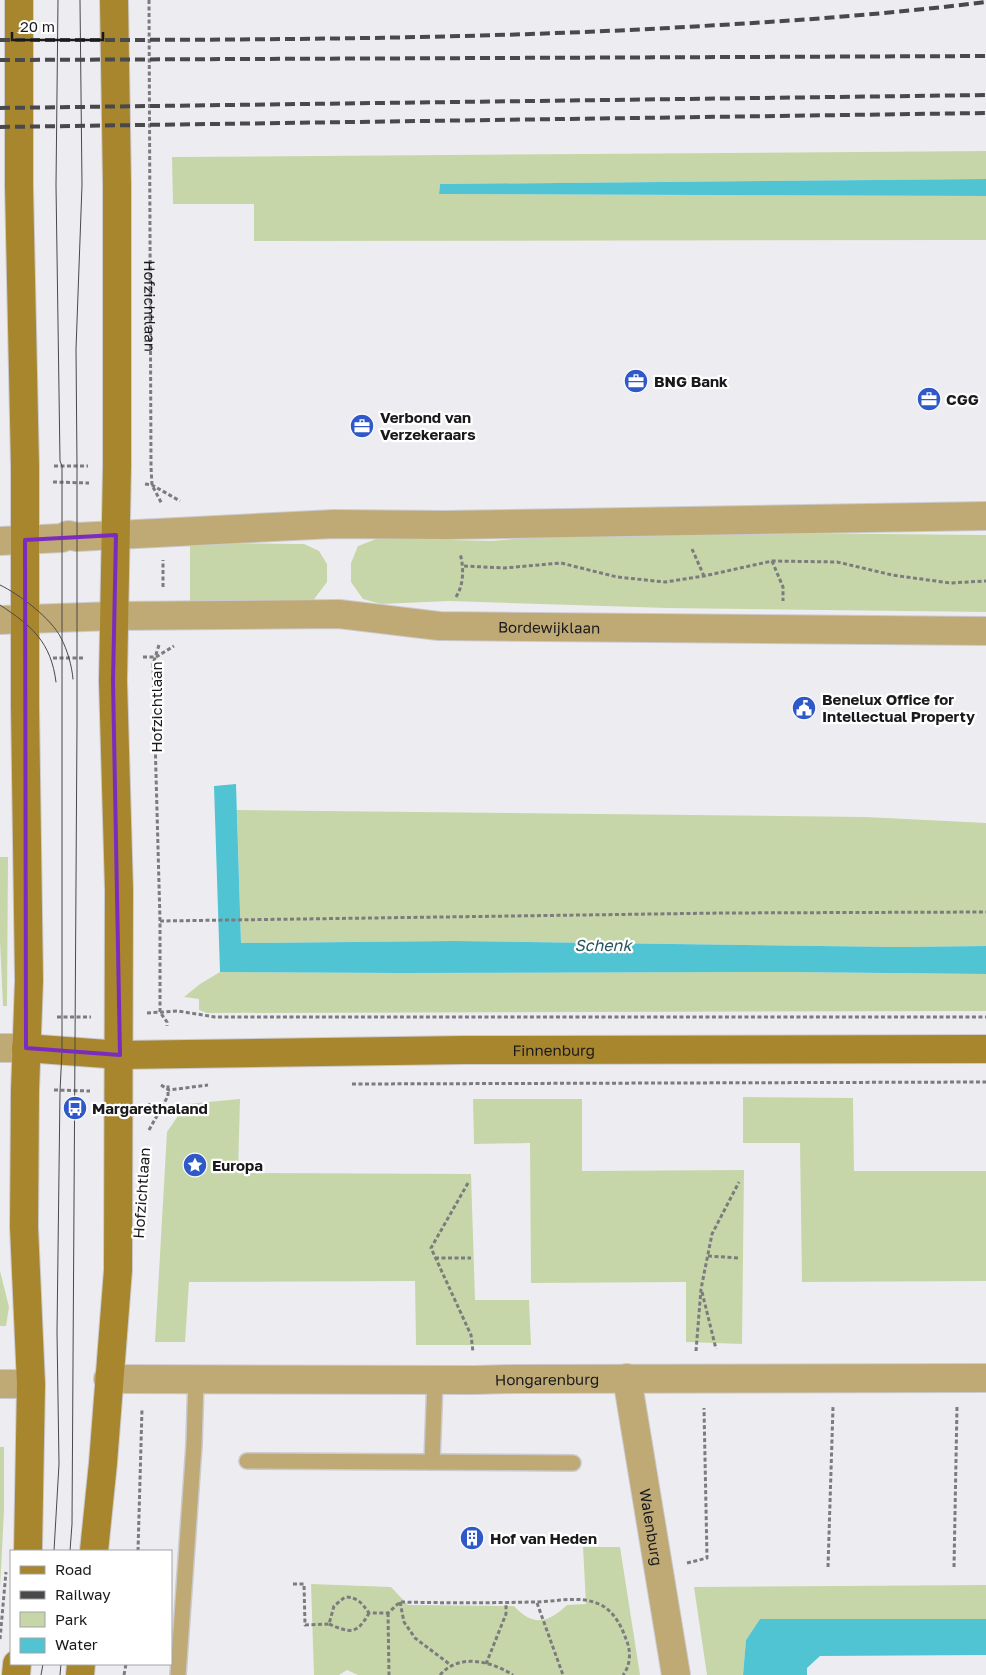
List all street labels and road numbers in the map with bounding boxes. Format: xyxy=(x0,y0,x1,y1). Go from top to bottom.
street label: Hofzichtlaan xyxy=(141,260,160,352)
street label: Bordewijklaan xyxy=(498,618,600,636)
street label: Hofzichtlaan xyxy=(147,661,165,753)
street label: Finnenburg xyxy=(512,1041,595,1059)
street label: Hofzichtlaan xyxy=(129,1147,153,1239)
street label: Hongarenburg xyxy=(495,1370,599,1388)
street label: Walenburg xyxy=(636,1487,667,1567)

